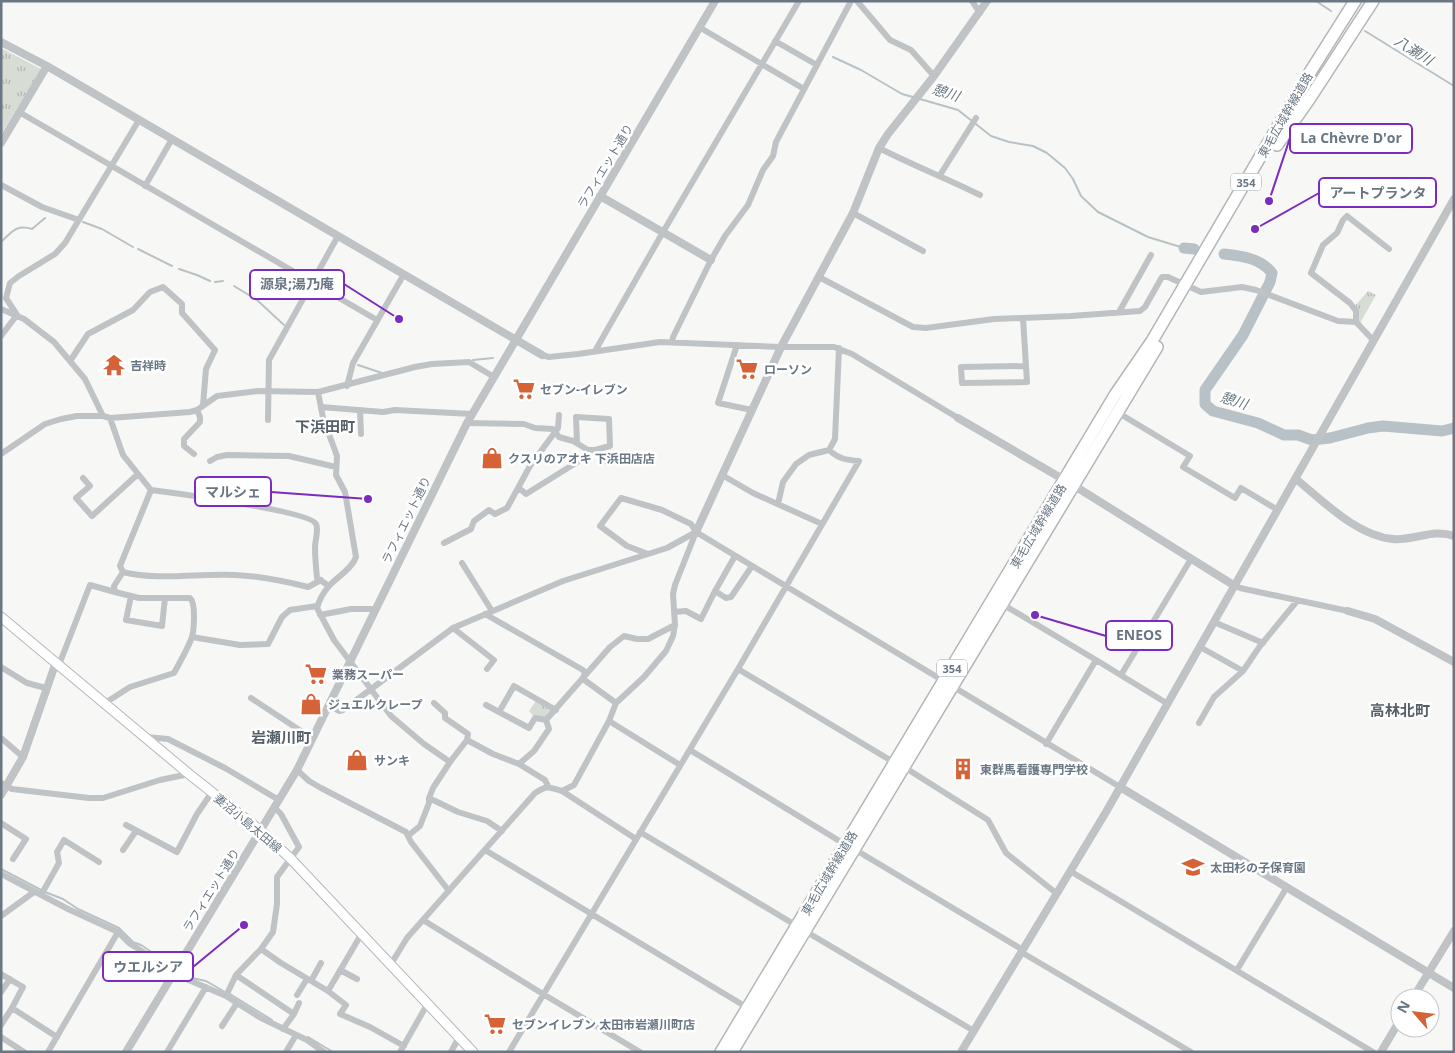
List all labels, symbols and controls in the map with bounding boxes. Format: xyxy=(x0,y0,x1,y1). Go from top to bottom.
water label: 八瀬川 xyxy=(1391,31,1439,70)
street label: 東毛広域幹線道路 xyxy=(1254,69,1316,161)
water label: 憩川 xyxy=(930,79,964,106)
street label: ラフィエット通り xyxy=(573,121,637,211)
callout: La Chèvre D'or xyxy=(1290,124,1412,153)
text: La Chèvre D'or xyxy=(1300,128,1403,147)
road number: 354 xyxy=(1231,173,1261,190)
callout: アートプランタ xyxy=(1319,178,1436,207)
text: アートプランタ xyxy=(1329,183,1427,202)
callout: 源泉;湯乃庵 xyxy=(250,270,344,299)
text: 源泉;湯乃庵 xyxy=(260,274,334,293)
temple icon: 吉祥時 xyxy=(101,352,127,378)
supermarket icon: ローソン xyxy=(734,356,760,382)
place label: 吉祥時 xyxy=(130,357,166,374)
place label: ローソン xyxy=(764,361,812,378)
supermarket icon: セブン-イレブン xyxy=(511,376,537,402)
place label: セブン-イレブン xyxy=(540,381,628,398)
water label: 憩川 xyxy=(1218,387,1252,414)
district label: 下浜田町 xyxy=(295,416,355,436)
shop icon: クスリのアオキ 下浜田店店 xyxy=(479,445,505,471)
place label: クスリのアオキ 下浜田店店 xyxy=(508,450,655,467)
street label: ラフィエット通り xyxy=(377,473,435,567)
callout: マルシェ xyxy=(195,477,271,506)
street label: 東毛広域幹線道路 xyxy=(1006,480,1070,572)
text: マルシェ xyxy=(205,482,261,501)
callout: ENEOS xyxy=(1106,621,1172,650)
text: ENEOS xyxy=(1116,625,1162,644)
road number: 354 xyxy=(937,660,967,676)
supermarket icon: 業務スーパー xyxy=(303,661,329,687)
place label: 業務スーパー xyxy=(332,666,404,683)
shop icon: ジュエルクレープ xyxy=(298,691,324,717)
place label: ジュエルクレープ xyxy=(328,696,422,713)
district label: 高林北町 xyxy=(1370,700,1430,720)
district label: 岩瀬川町 xyxy=(251,727,311,747)
shop icon: サンキ xyxy=(344,747,370,773)
place label: サンキ xyxy=(374,752,410,769)
building icon: 東群馬看護専門学校 xyxy=(950,756,976,782)
place label: 東群馬看護専門学校 xyxy=(980,761,1088,778)
street label: 妻沼小島太田線 xyxy=(210,789,286,857)
street label: 東毛広域幹線道路 xyxy=(797,827,861,919)
street label: ラフィエット通り xyxy=(178,845,244,935)
school or university icon: 太田杉の子保育園 xyxy=(1180,854,1206,880)
place label: 太田杉の子保育園 xyxy=(1210,859,1306,876)
callout: ウエルシア xyxy=(103,952,193,981)
text: ウエルシア xyxy=(113,957,183,976)
north arrow xyxy=(1390,988,1440,1038)
text: N xyxy=(1392,997,1414,1016)
supermarket icon: セブンイレブン 太田市岩瀬川町店 xyxy=(482,1011,508,1037)
place label: セブンイレブン 太田市岩瀬川町店 xyxy=(512,1016,695,1033)

